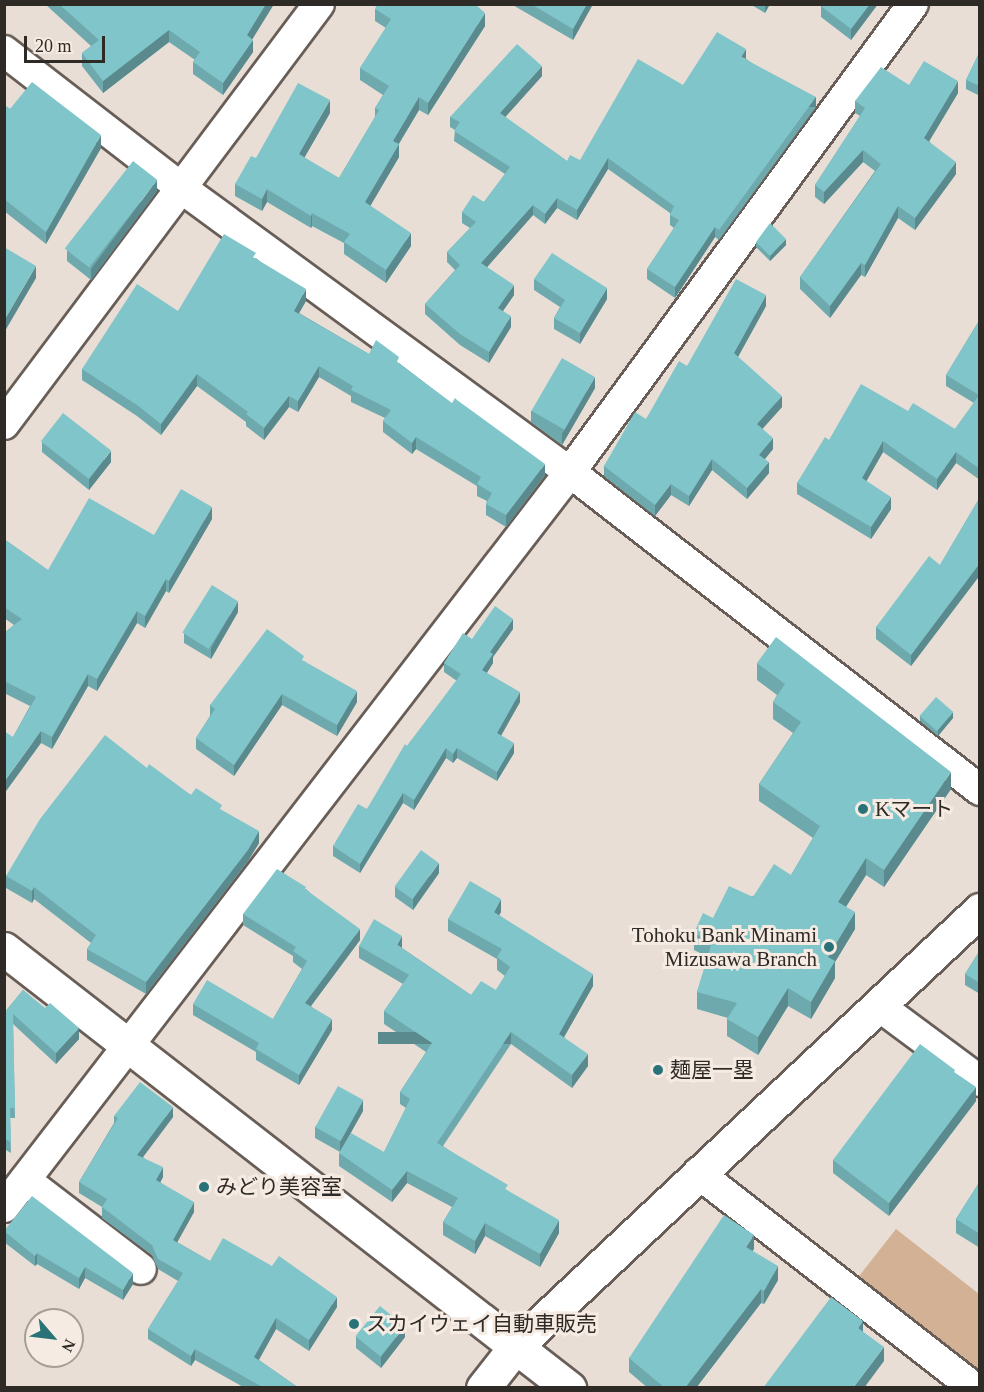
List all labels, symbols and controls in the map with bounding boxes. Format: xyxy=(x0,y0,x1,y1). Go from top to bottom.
scale bar xyxy=(27,24,108,62)
text: 20 m xyxy=(35,36,72,56)
place label: Kマート xyxy=(875,796,953,822)
marker: Kマート xyxy=(856,802,870,816)
place label: Tohoku Bank Minami Mizusawa Branch xyxy=(632,922,817,972)
marker: Tohoku Bank Minami Mizusawa Branch xyxy=(822,940,836,954)
place label: 麺屋一塁 xyxy=(670,1057,754,1083)
marker: 麺屋一塁 xyxy=(651,1063,665,1077)
place label: みどり美容室 xyxy=(216,1174,342,1200)
marker: みどり美容室 xyxy=(197,1180,211,1194)
north arrow xyxy=(24,1308,84,1368)
place label: スカイウェイ自動車販売 xyxy=(366,1311,597,1337)
marker: スカイウェイ自動車販売 xyxy=(347,1317,361,1331)
text: N xyxy=(58,1337,79,1355)

